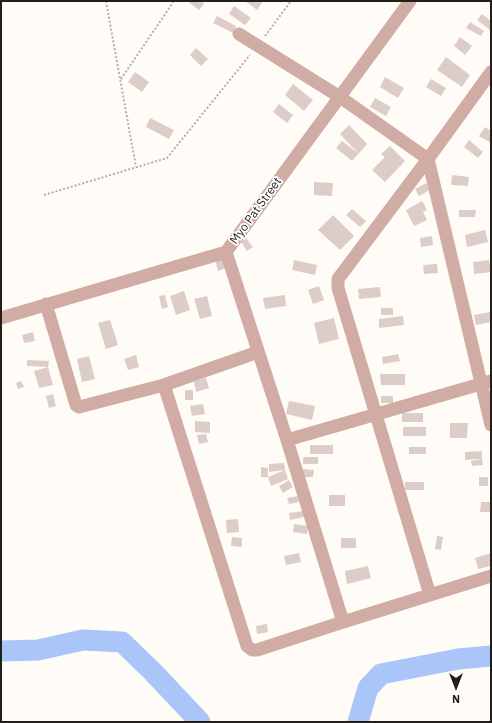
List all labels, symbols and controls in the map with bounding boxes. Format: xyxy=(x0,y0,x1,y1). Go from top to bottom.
street label: Myo Pat Street xyxy=(227,175,285,247)
north arrow xyxy=(436,667,476,707)
text: N xyxy=(452,692,460,706)

